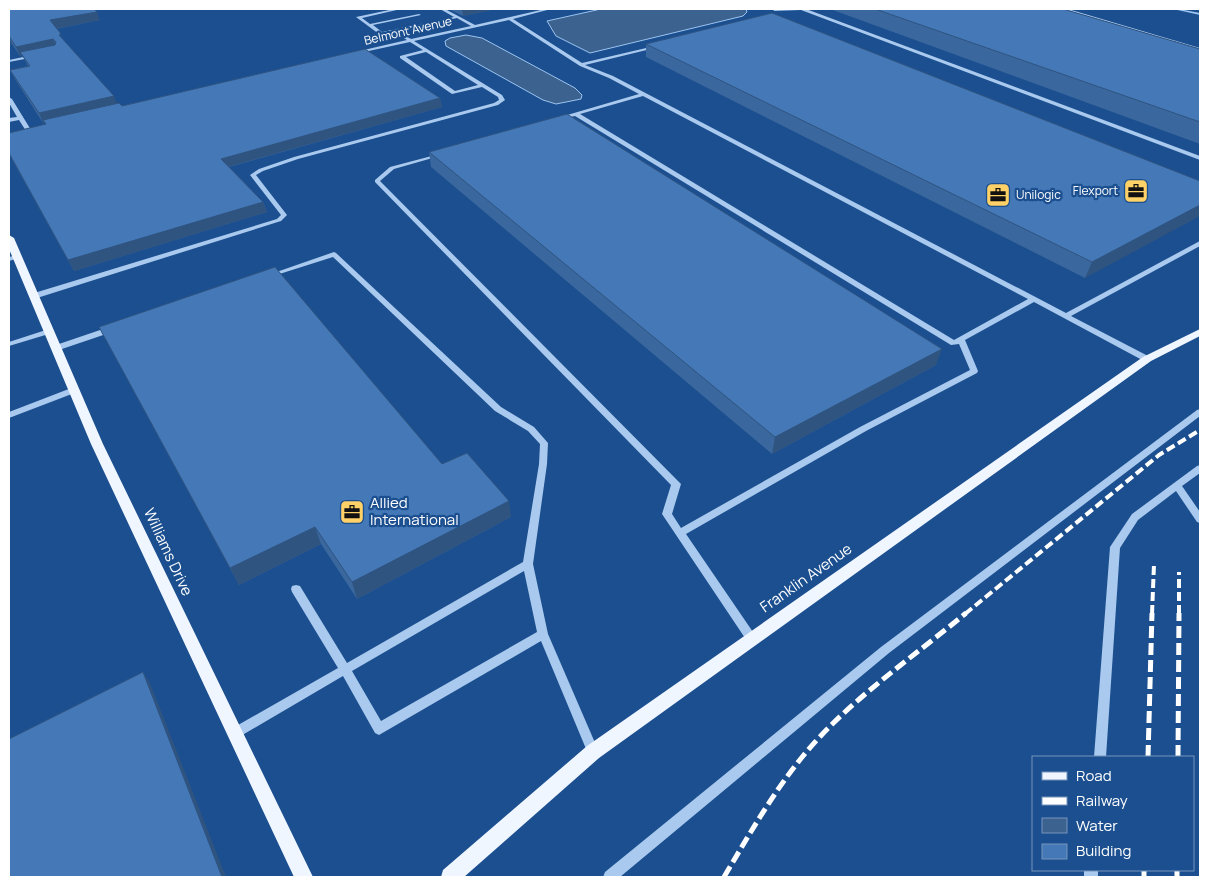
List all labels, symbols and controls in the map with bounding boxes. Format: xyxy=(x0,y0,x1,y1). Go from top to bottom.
street label: Belmont Avenue xyxy=(362,12,454,49)
office icon: Flexport xyxy=(1123,178,1149,204)
office icon: Unilogic xyxy=(985,182,1011,208)
place label: Flexport xyxy=(1073,182,1118,199)
place label: Unilogic xyxy=(1016,186,1061,203)
place label: Allied International xyxy=(370,492,459,530)
office icon: Allied International xyxy=(339,499,365,525)
street label: Williams Drive xyxy=(139,504,198,599)
street label: Franklin Avenue xyxy=(756,538,856,617)
legend xyxy=(1032,756,1194,871)
text: Road xyxy=(1076,765,1112,786)
text: Railway xyxy=(1076,790,1128,811)
text: Water xyxy=(1076,815,1118,836)
text: Building xyxy=(1076,840,1131,861)

